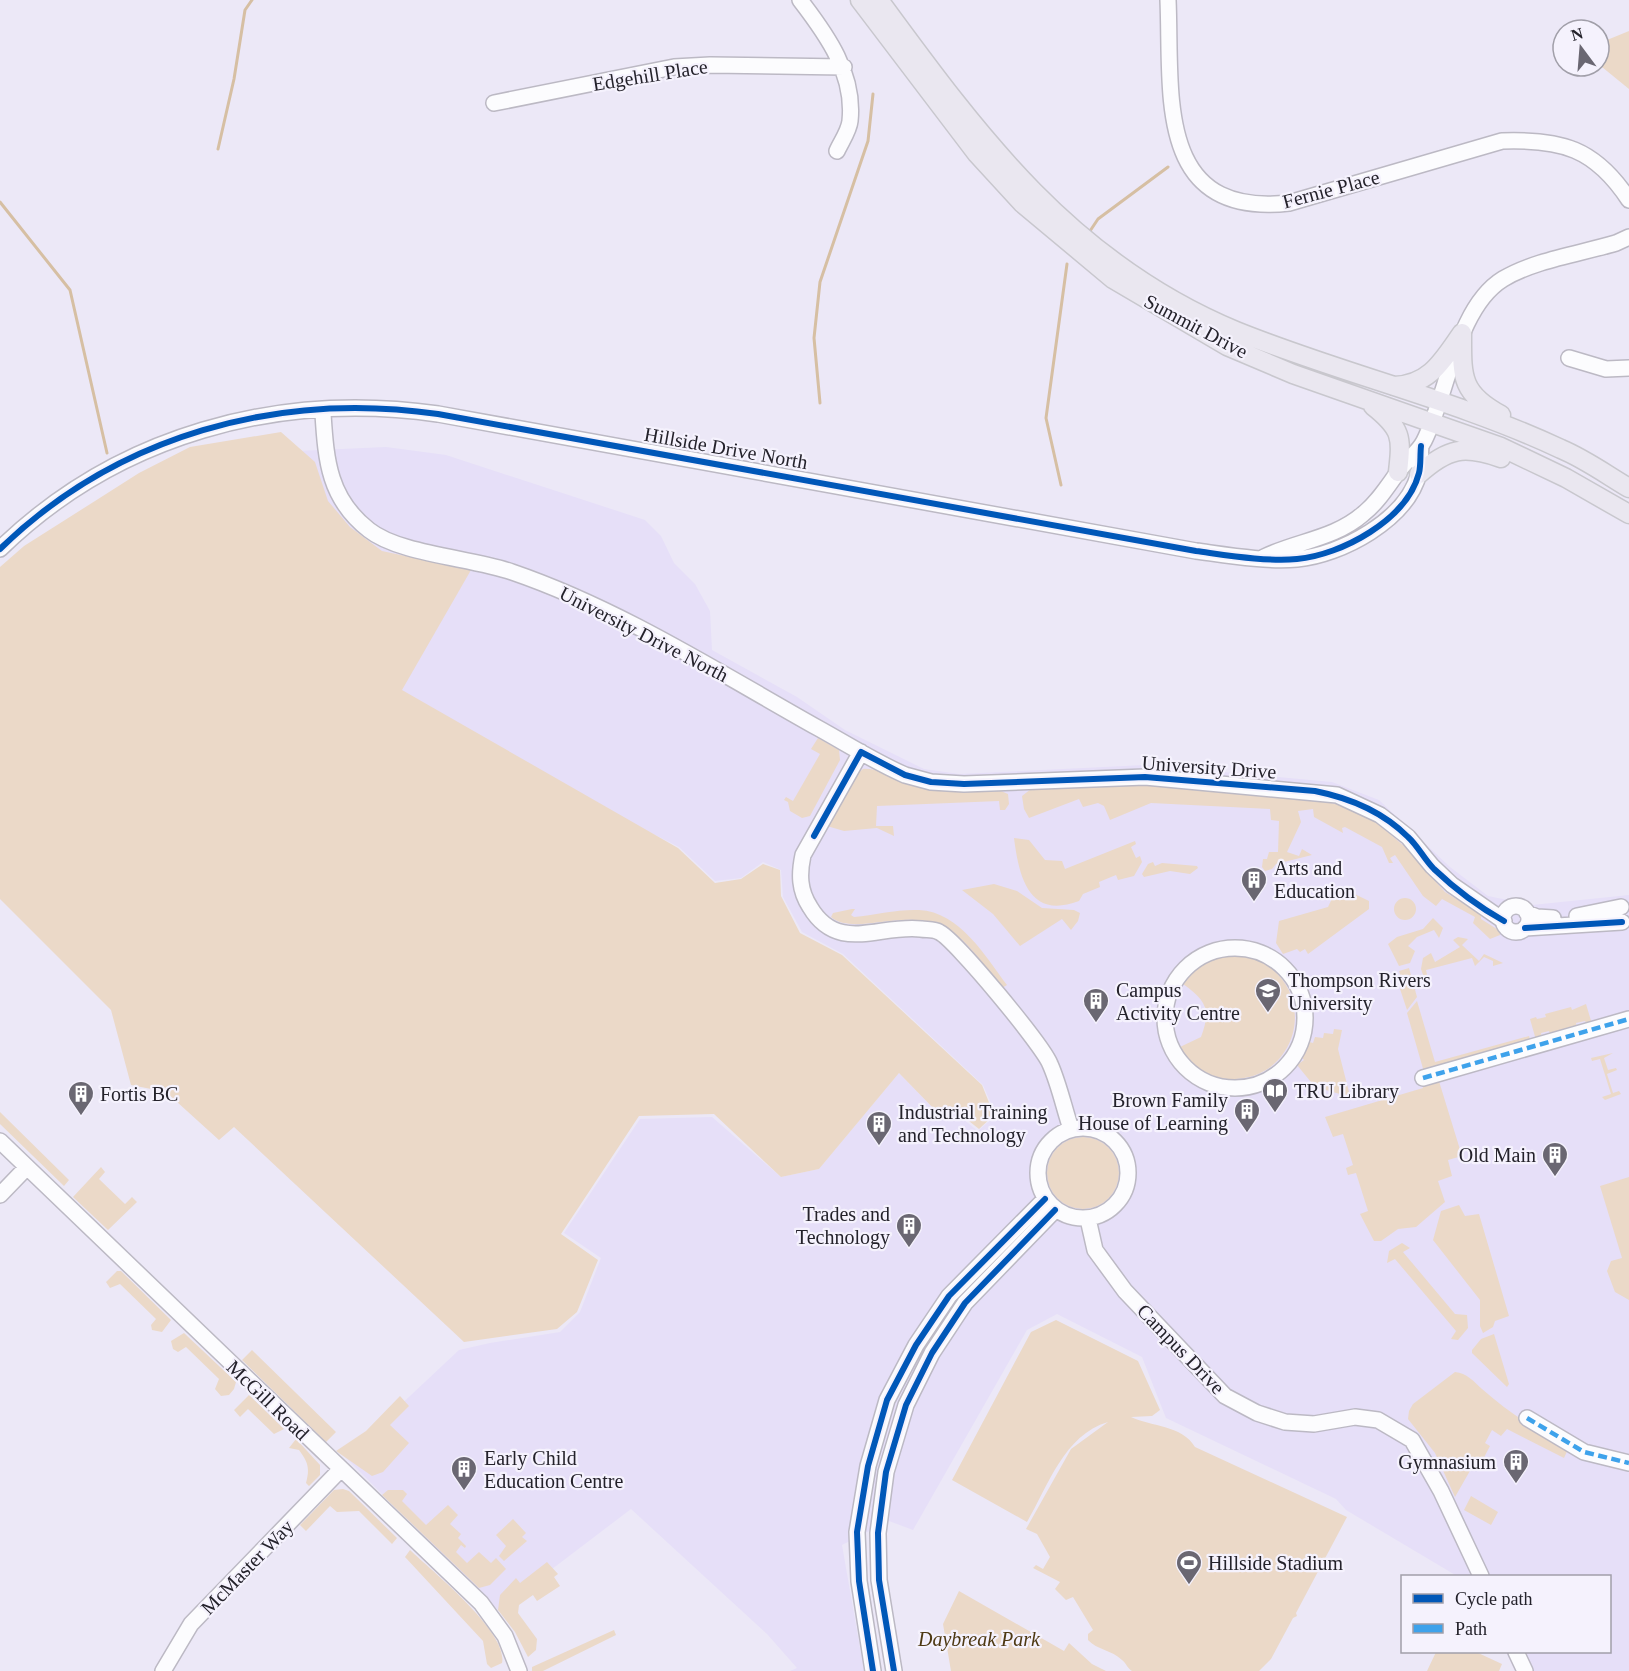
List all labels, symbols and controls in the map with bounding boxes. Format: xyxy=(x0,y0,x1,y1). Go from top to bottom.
north arrow xyxy=(1551,18,1611,78)
text: N xyxy=(1569,24,1585,44)
street label: Edgehill Place xyxy=(591,55,709,96)
street label: Fernie Place xyxy=(1280,165,1382,212)
street label: Summit Drive xyxy=(1141,290,1252,363)
street label: Hillside Drive North xyxy=(643,423,809,473)
street label: University Drive North xyxy=(555,582,732,687)
street label: University Drive xyxy=(1141,751,1277,784)
place label: Arts and Education xyxy=(1274,857,1355,902)
building icon: Arts and Education xyxy=(1239,865,1269,903)
place label: Thompson Rivers University xyxy=(1288,969,1431,1015)
school or university icon: Thompson Rivers University xyxy=(1253,976,1283,1014)
place label: Campus Activity Centre xyxy=(1116,979,1240,1025)
building icon: Campus Activity Centre xyxy=(1081,986,1111,1024)
library icon: TRU Library xyxy=(1260,1076,1290,1114)
building icon: Fortis BC xyxy=(66,1079,96,1117)
place label: TRU Library xyxy=(1294,1080,1399,1103)
place label: Fortis BC xyxy=(100,1083,178,1105)
place label: Brown Family House of Learning xyxy=(1078,1089,1228,1135)
building icon: Brown Family House of Learning xyxy=(1232,1096,1262,1134)
place label: Industrial Training and Technology xyxy=(898,1101,1047,1147)
building icon: Industrial Training and Technology xyxy=(864,1109,894,1147)
building icon: Old Main xyxy=(1540,1140,1570,1178)
place label: Old Main xyxy=(1459,1144,1536,1166)
place label: Trades and Technology xyxy=(796,1203,890,1249)
building icon: Trades and Technology xyxy=(894,1211,924,1249)
street label: Campus Drive xyxy=(1132,1300,1229,1399)
street label: McGill Road xyxy=(223,1356,313,1444)
place label: Early Child Education Centre xyxy=(484,1447,624,1492)
building icon: Gymnasium xyxy=(1501,1447,1531,1485)
place label: Gymnasium xyxy=(1398,1451,1496,1474)
building icon: Early Child Education Centre xyxy=(449,1454,479,1492)
street label: McMaster Way xyxy=(196,1515,298,1620)
sports icon: Hillside Stadium xyxy=(1174,1548,1204,1586)
place label: Hillside Stadium xyxy=(1208,1552,1343,1574)
legend xyxy=(1401,1575,1611,1653)
text: Cycle path xyxy=(1455,1589,1532,1609)
text: Path xyxy=(1455,1619,1487,1639)
park label: Daybreak Park xyxy=(917,1628,1041,1651)

